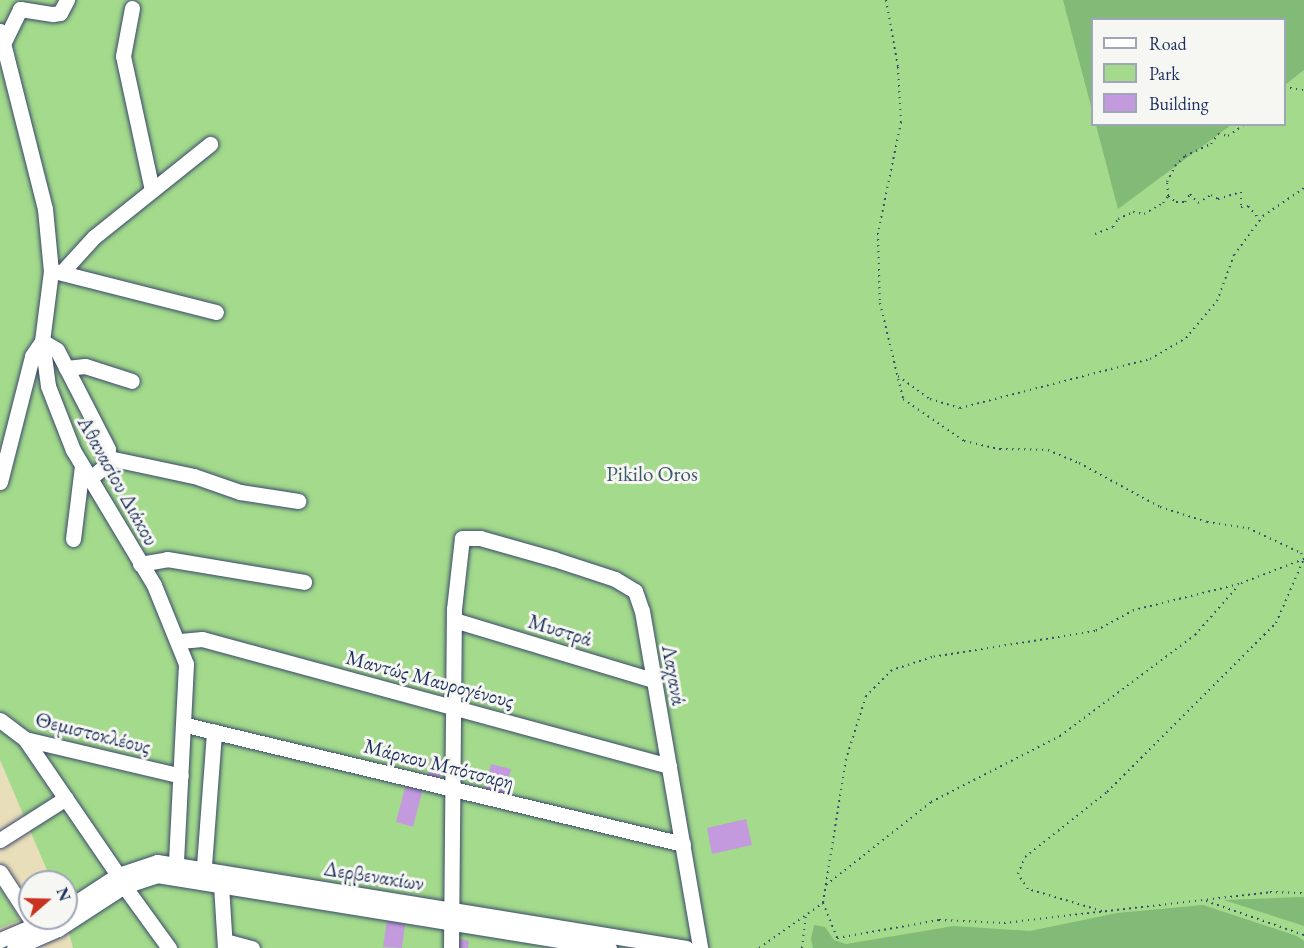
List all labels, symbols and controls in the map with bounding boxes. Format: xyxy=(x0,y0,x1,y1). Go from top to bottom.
legend xyxy=(1091,18,1286,126)
text: Road xyxy=(1149,32,1187,55)
text: Park xyxy=(1149,62,1180,85)
text: Building xyxy=(1149,92,1209,115)
street label: Αθανασίου Διάκου xyxy=(72,412,164,550)
park label: Pikilo Oros xyxy=(606,461,698,487)
street label: Μυστρά xyxy=(525,608,595,652)
street label: Λαχανά xyxy=(656,643,692,707)
street label: Μαντώς Μαυρογένους xyxy=(343,644,517,714)
street label: Θεμιστοκλέους xyxy=(33,706,153,760)
street label: Μάρκου Μπότσαρη xyxy=(361,733,517,795)
street label: Δερβενακίων xyxy=(322,856,426,896)
north arrow xyxy=(18,870,78,930)
text: N xyxy=(51,885,76,904)

